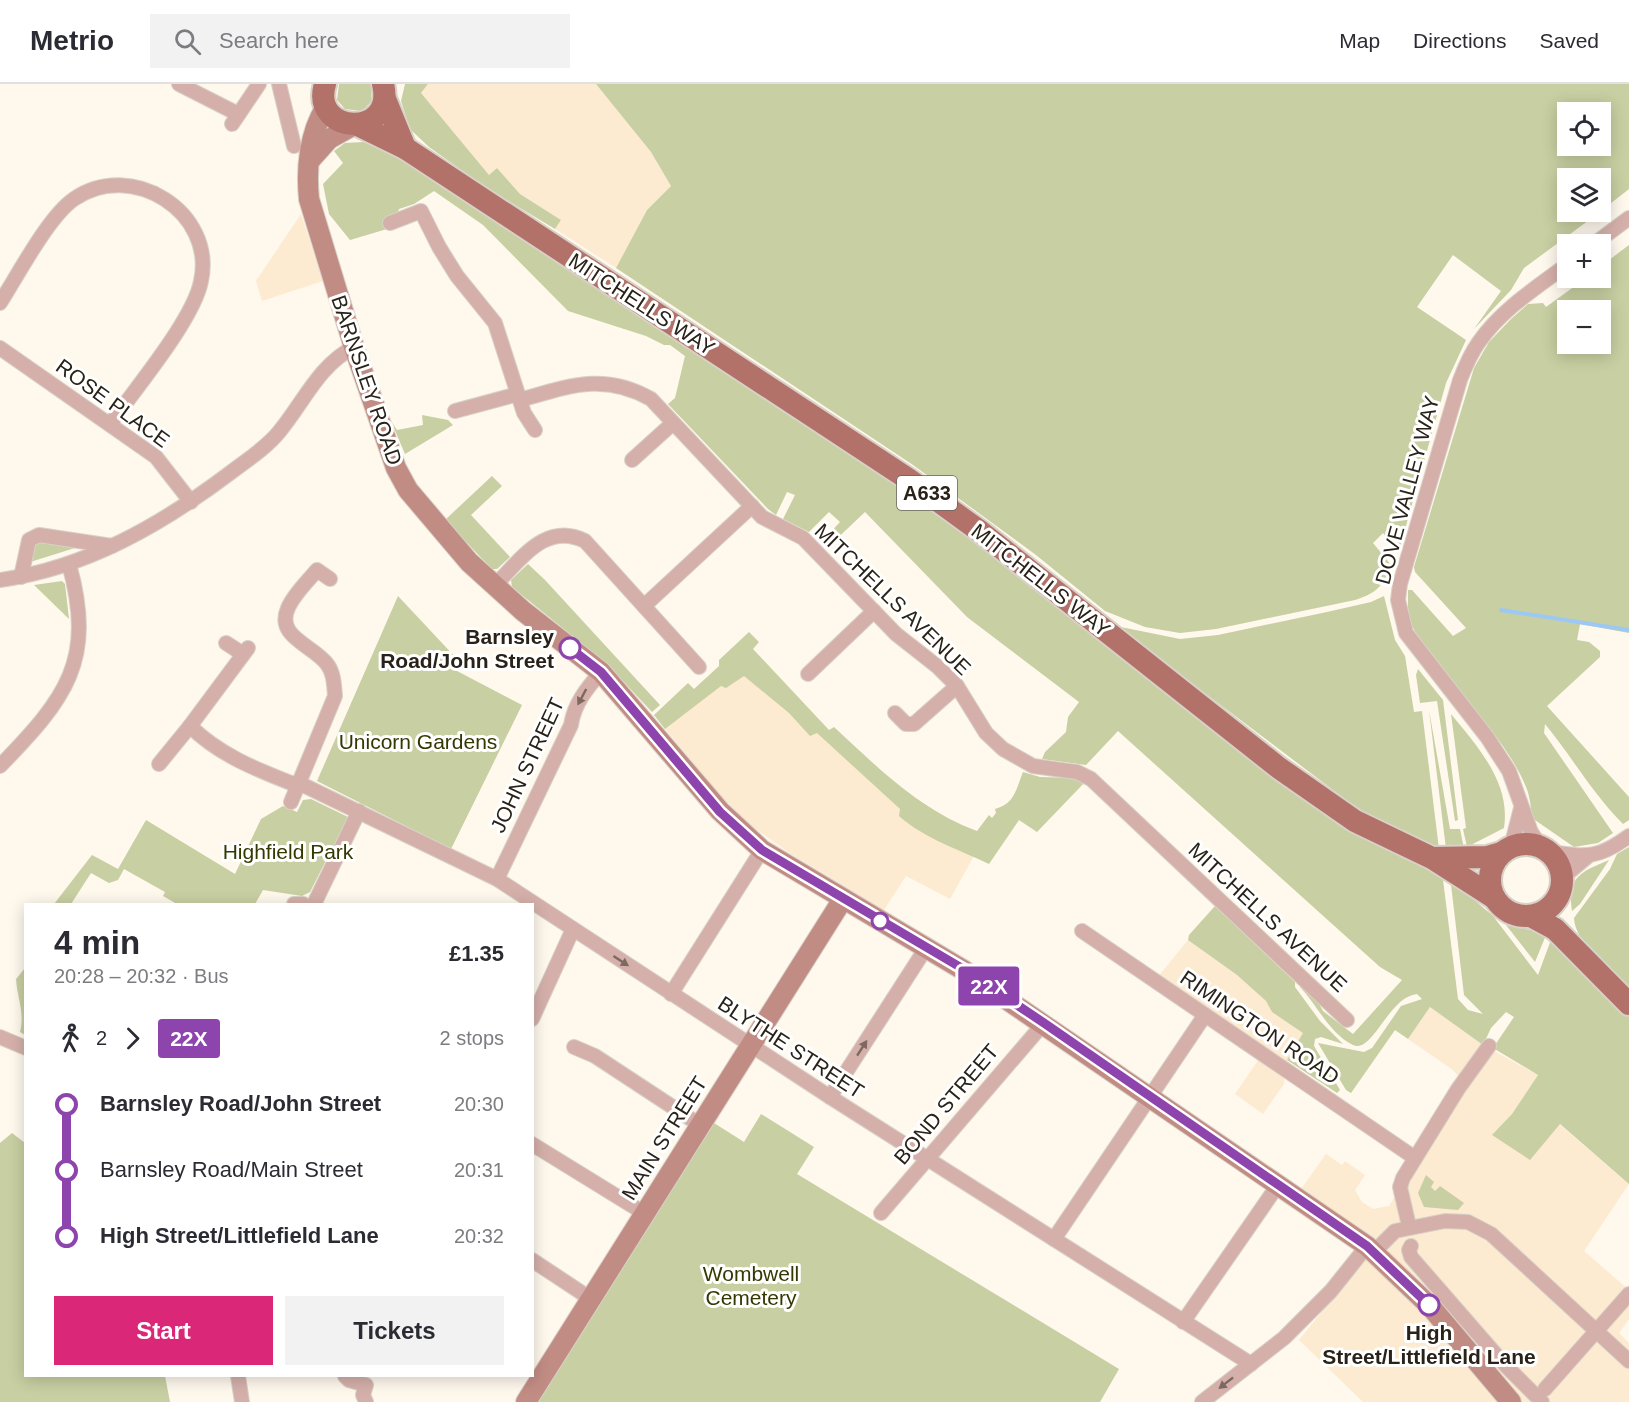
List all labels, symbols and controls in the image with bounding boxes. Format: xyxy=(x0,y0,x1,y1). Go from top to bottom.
search box xyxy=(150,14,570,68)
text: Metrio xyxy=(30,25,114,56)
icon: search xyxy=(171,25,204,58)
text: Search here xyxy=(219,28,339,53)
text: Map xyxy=(1339,29,1380,52)
text: Directions xyxy=(1413,29,1506,52)
text: Saved xyxy=(1539,29,1599,52)
map controls xyxy=(1557,102,1611,354)
button: locate xyxy=(1557,102,1611,156)
button: layers xyxy=(1557,168,1611,222)
button: + xyxy=(1557,234,1611,288)
street label: MITCHELLS WAY xyxy=(565,248,719,360)
street label: BARNSLEY ROAD xyxy=(327,292,407,468)
button: − xyxy=(1557,300,1611,354)
street label: ROSE PLACE xyxy=(52,354,174,452)
street label: DOVE VALLEY WAY xyxy=(1371,393,1443,587)
road number: A633 xyxy=(897,476,957,510)
street label: MITCHELLS AVENUE xyxy=(810,519,976,679)
street label: MITCHELLS WAY xyxy=(967,519,1115,641)
place label: Barnsley Road/John Street xyxy=(380,625,554,672)
marker: Barnsley Road/John Street xyxy=(559,637,581,659)
one-way arrow xyxy=(577,688,587,705)
street label: JOHN STREET xyxy=(486,694,568,836)
park label: Unicorn Gardens xyxy=(339,730,497,753)
street label: MITCHELLS AVENUE xyxy=(1184,838,1352,996)
park label: Highfield Park xyxy=(223,840,354,863)
unlabelled marker xyxy=(871,912,889,930)
text: 4 min xyxy=(54,924,140,961)
text: £1.35 xyxy=(449,941,504,966)
one-way arrow xyxy=(613,955,629,967)
text: 20:28 – 20:32 · Bus xyxy=(54,965,229,987)
street label: RIMINGTON ROAD xyxy=(1176,965,1344,1089)
line badge: 22X xyxy=(954,966,1024,1006)
text: 22X xyxy=(970,975,1008,998)
street label: BLYTHE STREET xyxy=(714,991,868,1103)
icon: walk xyxy=(54,1022,87,1055)
icon: forward xyxy=(116,1022,149,1055)
text: 2 xyxy=(96,1027,107,1049)
text: 22X xyxy=(170,1027,208,1050)
text: 2 stops xyxy=(440,1027,504,1049)
street label: BOND STREET xyxy=(889,1039,1003,1169)
one-way arrow xyxy=(856,1040,867,1056)
street label: MAIN STREET xyxy=(617,1072,711,1204)
text: Barnsley Road/John Street xyxy=(100,1091,381,1116)
text: 20:30 xyxy=(454,1093,504,1115)
text: Barnsley Road/Main Street xyxy=(100,1157,363,1182)
text: 20:31 xyxy=(454,1159,504,1181)
text: High Street/Littlefield Lane xyxy=(100,1223,379,1248)
text: 20:32 xyxy=(454,1225,504,1247)
park label: Wombwell Cemetery xyxy=(703,1262,799,1309)
marker: High Street/Littlefield Lane xyxy=(1418,1294,1440,1316)
button: Start xyxy=(54,1296,273,1365)
button: Tickets xyxy=(285,1296,504,1365)
place label: High Street/Littlefield Lane xyxy=(1322,1321,1536,1368)
one-way arrow xyxy=(1219,1376,1234,1388)

